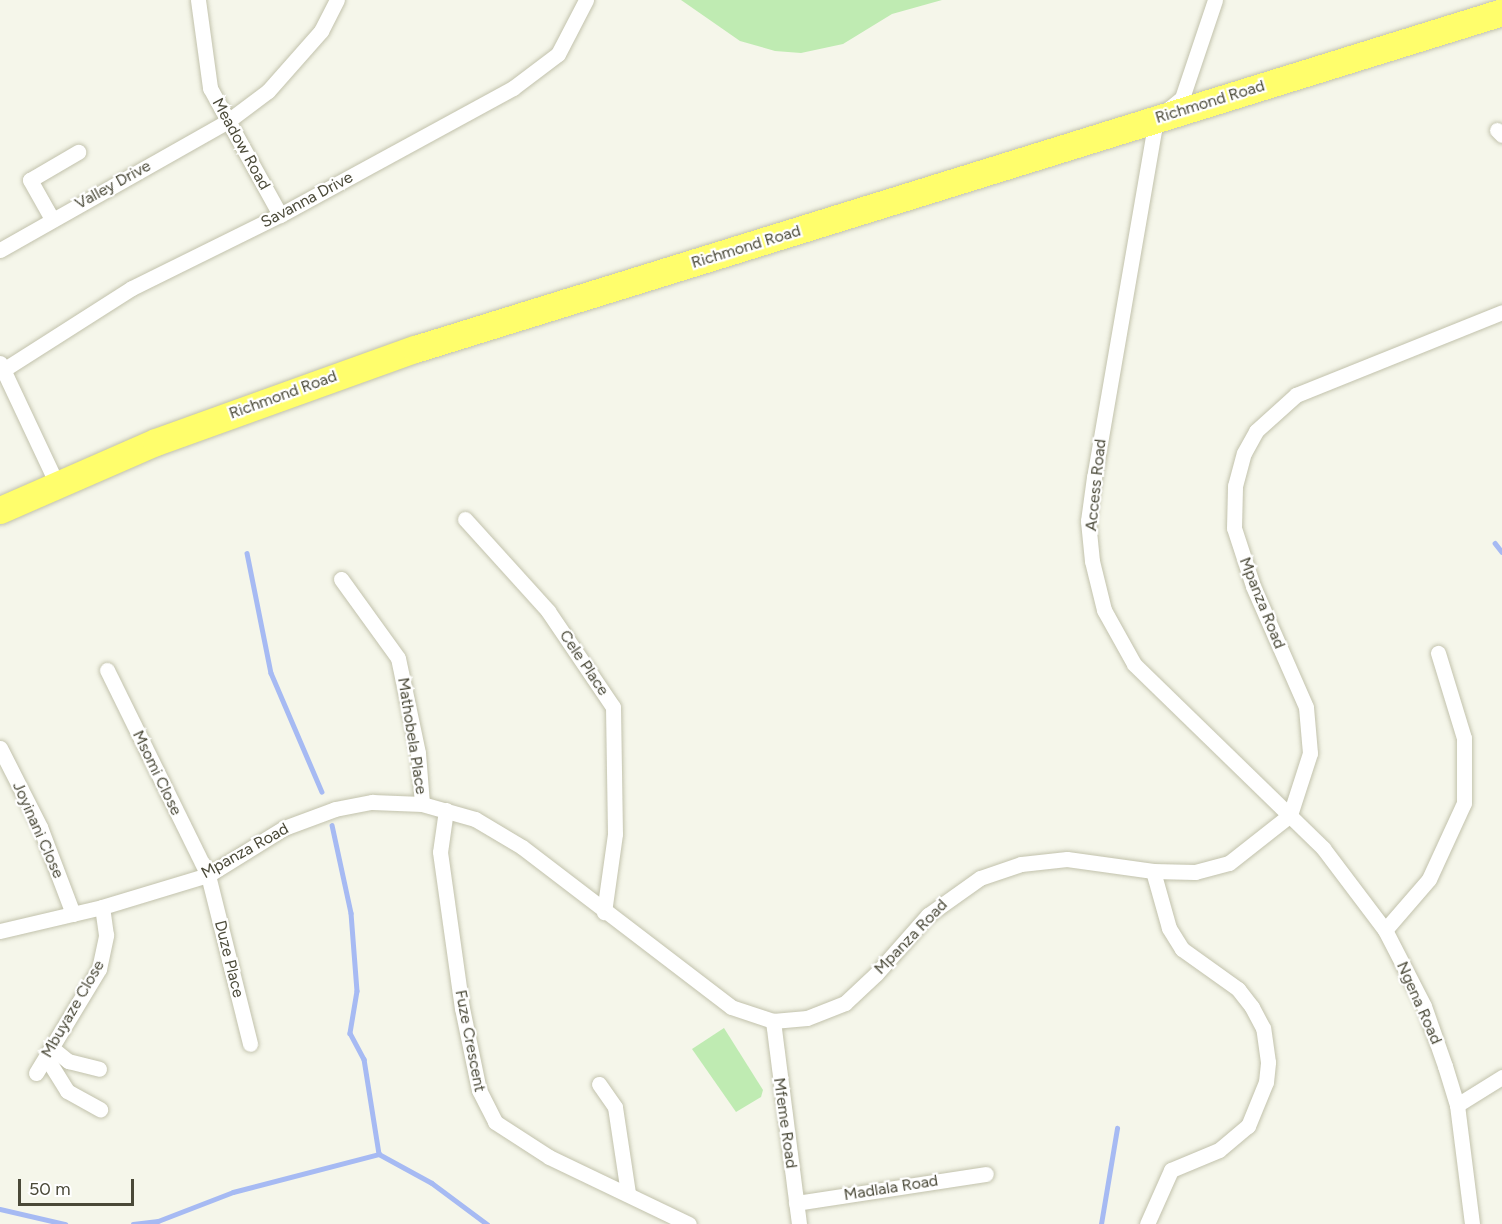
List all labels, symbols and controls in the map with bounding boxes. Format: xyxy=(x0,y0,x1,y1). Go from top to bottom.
street label: Richmond Road xyxy=(1153,76,1267,128)
street label: Meadow Road xyxy=(208,95,274,193)
street label: Valley Drive xyxy=(72,156,154,214)
street label: Savanna Drive xyxy=(258,168,356,232)
street label: Richmond Road xyxy=(689,221,803,273)
street label: Richmond Road xyxy=(226,367,340,423)
street label: Access Road xyxy=(1082,438,1110,532)
street label: Mpanza Road xyxy=(1235,554,1289,652)
street label: Cele Place xyxy=(555,627,613,699)
street label: Mathobela Place xyxy=(393,676,431,796)
street label: Msomi Close xyxy=(128,727,186,819)
street label: Joyinani Close xyxy=(8,779,68,881)
street label: Mpanza Road xyxy=(198,819,292,883)
street label: Mpanza Road xyxy=(870,895,952,979)
street label: Duze Place xyxy=(210,918,248,1000)
street label: Mbuyaze Close xyxy=(37,957,109,1061)
street label: Ngena Road xyxy=(1392,959,1446,1047)
street label: Fuze Crescent xyxy=(451,988,489,1094)
street label: Mfeme Road xyxy=(769,1076,801,1170)
scale bar xyxy=(21,1167,136,1205)
street label: Madlala Road xyxy=(842,1171,940,1205)
text: 50 m xyxy=(29,1178,71,1200)

